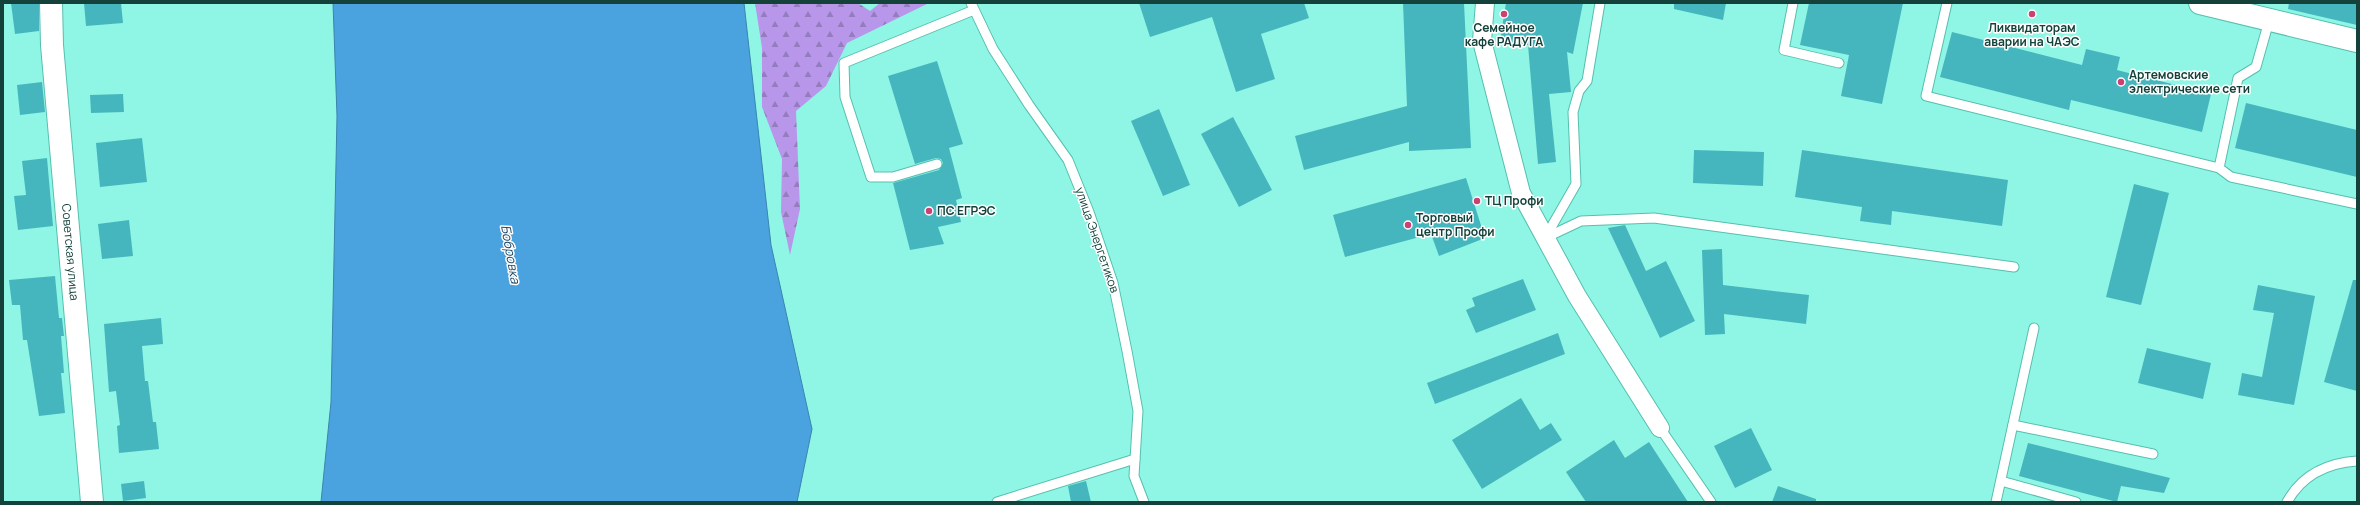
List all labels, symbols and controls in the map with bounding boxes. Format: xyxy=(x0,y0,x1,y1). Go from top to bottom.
marker: Семейное кафе РАДУГА xyxy=(1499,9,1509,19)
marker: Ликвидаторам аварии на ЧАЭС xyxy=(2027,9,2037,19)
place label: Семейное кафе РАДУГА xyxy=(1465,19,1543,50)
place label: Ликвидаторам аварии на ЧАЭС xyxy=(1984,19,2080,50)
place label: Артемовские электрические сети xyxy=(2129,66,2250,97)
marker: Артемовские электрические сети xyxy=(2116,77,2126,87)
street label: улица Энергетиков xyxy=(1071,185,1124,295)
place label: ТЦ Профи xyxy=(1485,192,1544,209)
marker: ТЦ Профи xyxy=(1472,196,1482,206)
place label: ПС ЕГРЭС xyxy=(937,202,996,219)
street label: Советская улица xyxy=(58,203,83,301)
marker: ПС ЕГРЭС xyxy=(924,206,934,216)
place label: Торговый центр Профи xyxy=(1416,209,1495,240)
marker: Торговый центр Профи xyxy=(1403,220,1413,230)
water label: Бобровка xyxy=(497,223,525,285)

